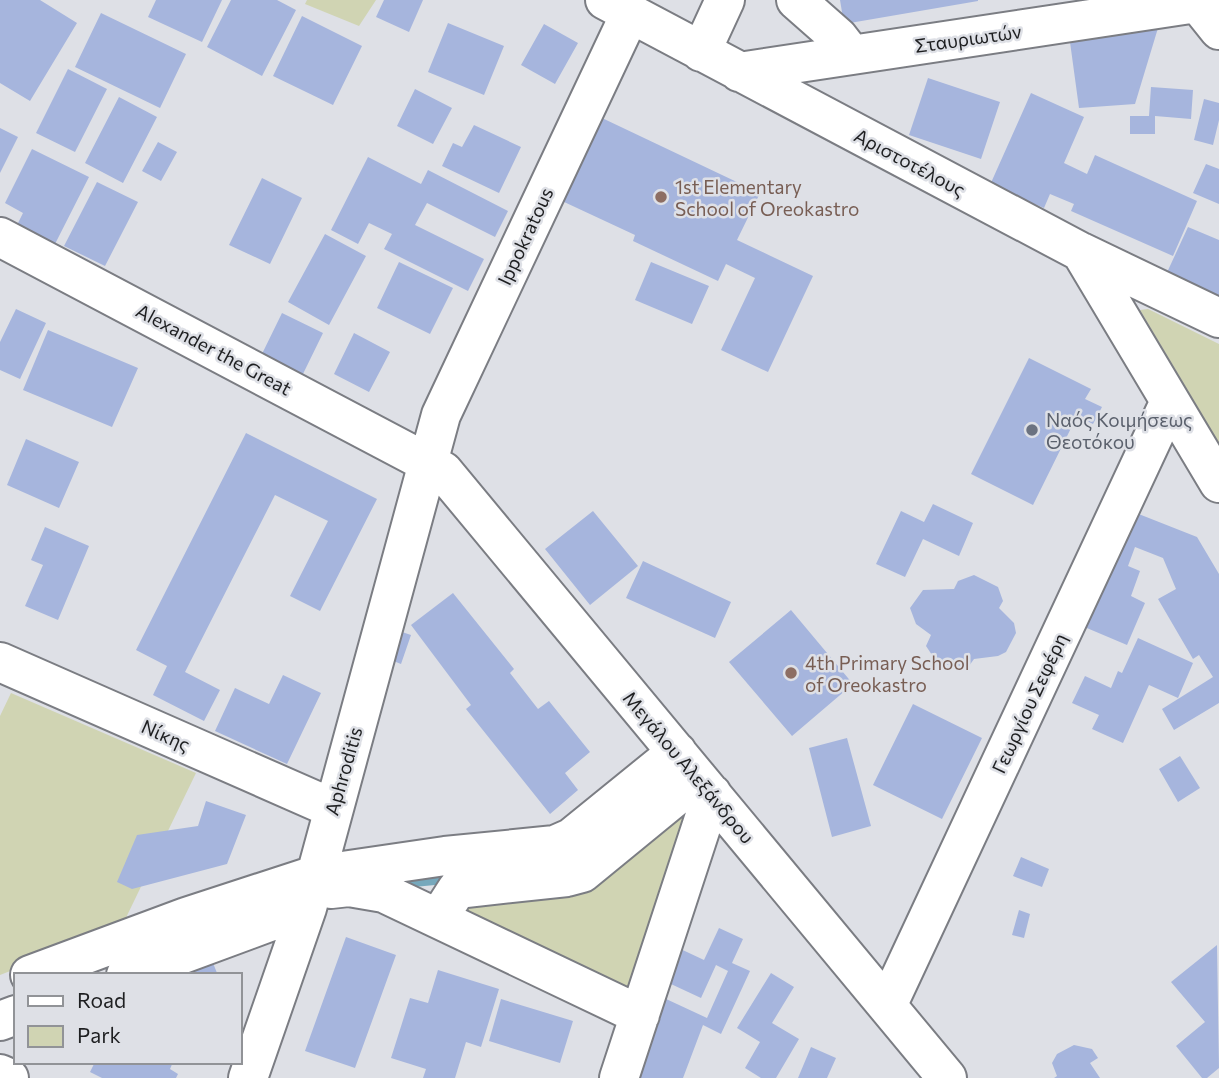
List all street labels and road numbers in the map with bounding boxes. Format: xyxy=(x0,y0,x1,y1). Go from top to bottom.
street label: Σταυριωτών xyxy=(913,19,1023,57)
street label: Αριστοτέλους xyxy=(851,123,969,201)
street label: Ippokratous xyxy=(492,184,558,288)
street label: Alexander the Great xyxy=(132,298,296,400)
street label: Γεωργίου Σεφέρη xyxy=(986,629,1072,777)
street label: Μεγάλου Αλεξάνδρου xyxy=(619,686,759,848)
street label: Νίκης xyxy=(138,714,194,756)
street label: Aphroditis xyxy=(319,724,367,818)

